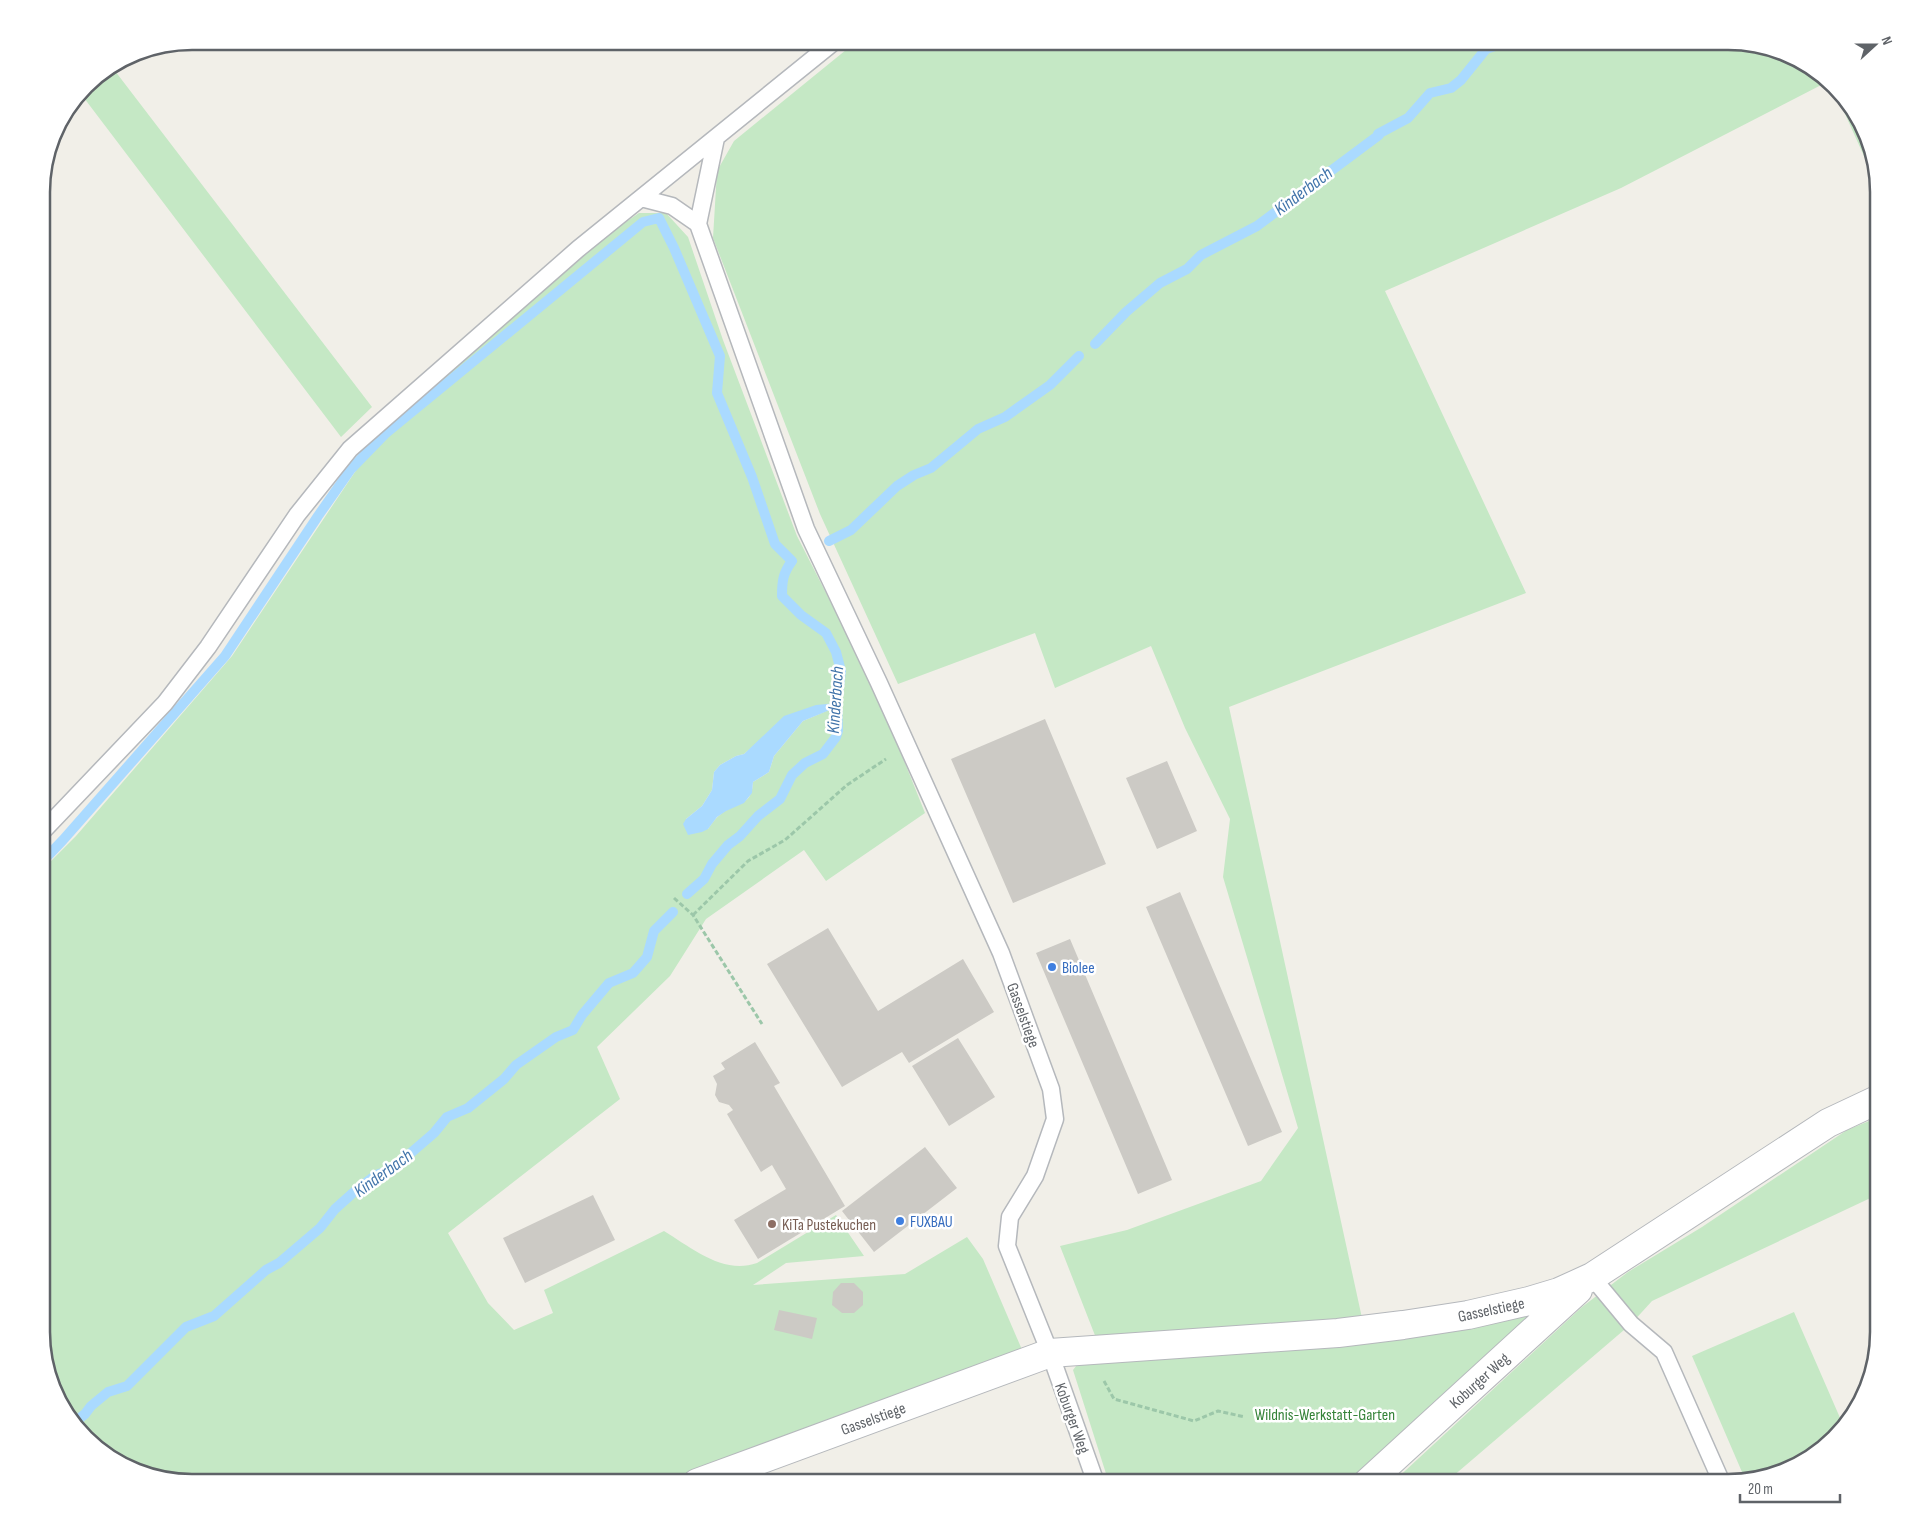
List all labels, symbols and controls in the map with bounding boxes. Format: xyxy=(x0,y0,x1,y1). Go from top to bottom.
north arrow xyxy=(1850,20,1900,70)
text: N xyxy=(1877,34,1896,47)
water label: Kinderbach xyxy=(1270,162,1337,220)
water label: Kinderbach xyxy=(823,665,848,734)
place label: Biolee xyxy=(1062,959,1095,978)
marker: Biolee xyxy=(1046,961,1058,973)
street label: Gasselstiege xyxy=(1002,981,1043,1051)
water label: Kinderbach xyxy=(350,1145,417,1202)
place label: FUXBAU xyxy=(910,1213,953,1232)
marker: FUXBAU xyxy=(894,1215,906,1227)
place label: KiTa Pustekuchen xyxy=(782,1216,876,1235)
marker: KiTa Pustekuchen xyxy=(766,1218,778,1230)
street label: Gasselstiege xyxy=(1456,1294,1526,1327)
street label: Koburger Weg xyxy=(1446,1349,1514,1413)
street label: Koburger Weg xyxy=(1050,1381,1093,1457)
street label: Gasselstiege xyxy=(839,1399,909,1440)
park label: Wildnis-Werkstatt-Garten xyxy=(1255,1406,1395,1425)
scale bar xyxy=(1740,1472,1840,1504)
text: 20 m xyxy=(1748,1480,1773,1499)

